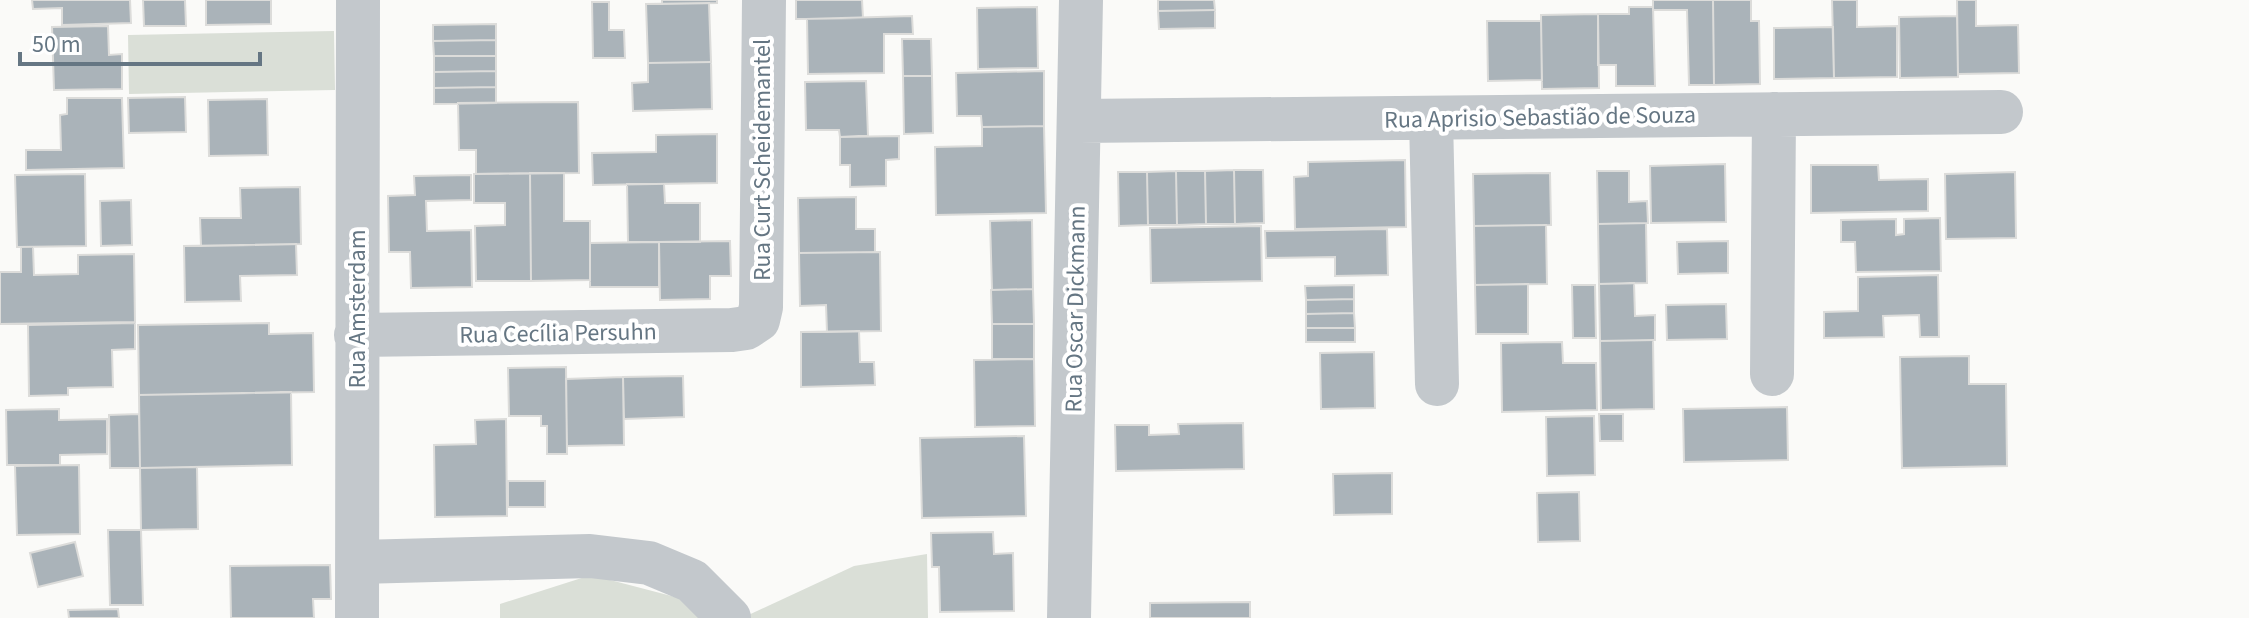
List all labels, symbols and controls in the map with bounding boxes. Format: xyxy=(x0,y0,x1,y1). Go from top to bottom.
scale bar xyxy=(20,16,260,66)
text: 50 m xyxy=(32,27,81,62)
street label: Rua Curt Scheidemantel xyxy=(745,39,780,281)
street label: Rua Aprisio Sebastião de Souza xyxy=(1384,97,1696,138)
street label: Rua Oscar Dickmann xyxy=(1056,205,1095,413)
street label: Rua Amsterdam xyxy=(340,229,375,389)
street label: Rua Cecília Persuhn xyxy=(459,314,657,353)

